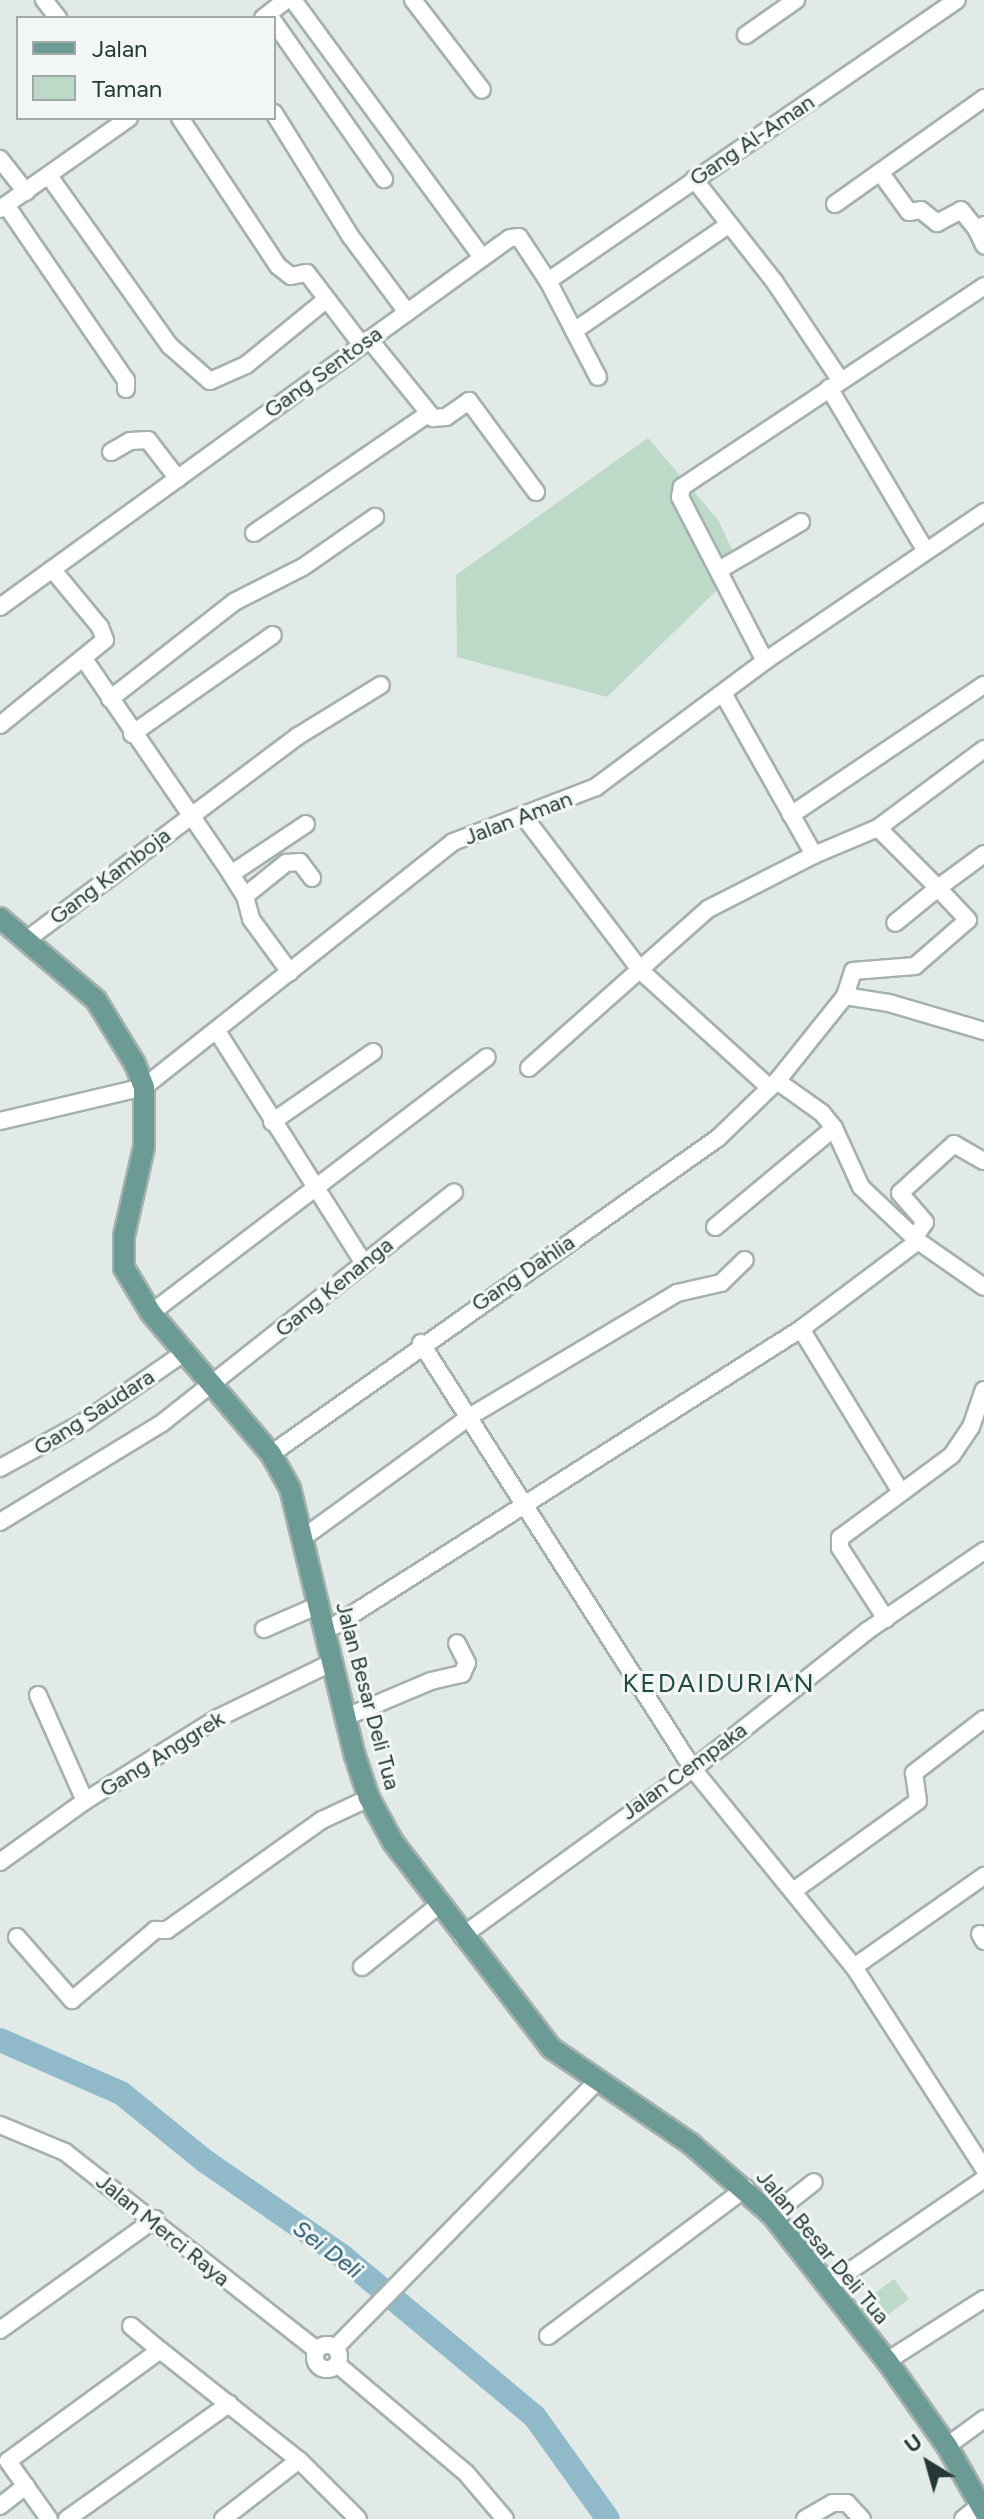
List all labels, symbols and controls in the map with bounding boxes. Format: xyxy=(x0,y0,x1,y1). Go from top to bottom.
legend xyxy=(16,16,276,120)
text: Jalan xyxy=(92,34,148,63)
text: Taman xyxy=(92,74,162,103)
street label: Gang Al-Aman xyxy=(685,89,819,191)
street label: Gang Sentosa xyxy=(259,321,387,423)
street label: Jalan Aman xyxy=(460,785,576,851)
street label: Gang Kamboja xyxy=(44,822,176,930)
street label: Gang Dahlia xyxy=(467,1229,579,1317)
street label: Gang Kenanga xyxy=(270,1232,398,1342)
street label: Gang Saudara xyxy=(29,1363,159,1461)
street label: Jalan Besar Deli Tua xyxy=(330,1599,406,1793)
district label: KEDAIDURIAN xyxy=(622,1668,816,1700)
street label: Gang Anggrek xyxy=(95,1705,229,1803)
street label: Jalan Cempaka xyxy=(616,1717,752,1825)
street label: Jalan Besar Deli Tua xyxy=(751,2164,895,2330)
street label: Jalan Merci Raya xyxy=(91,2168,235,2292)
water label: Sei Deli xyxy=(287,2213,369,2285)
north arrow xyxy=(888,2423,968,2503)
text: U xyxy=(899,2428,928,2459)

